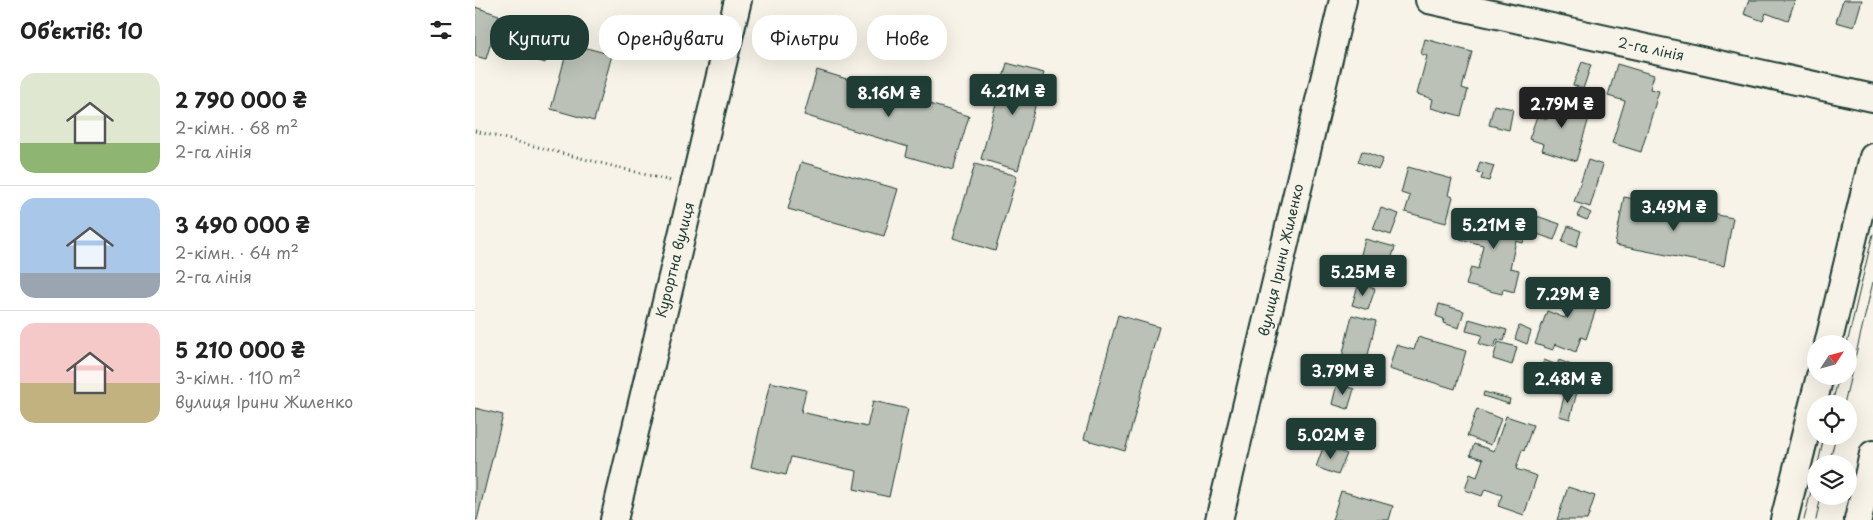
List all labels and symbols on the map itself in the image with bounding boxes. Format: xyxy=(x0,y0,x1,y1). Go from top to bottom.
street label: 2-га лінія xyxy=(1616,31,1686,66)
pin: 4.21M ₴ xyxy=(967,74,1059,116)
pin: 8.16M ₴ xyxy=(843,76,935,118)
pin: 2.79M ₴ xyxy=(1516,86,1608,129)
street label: вулиця Ірини Жиленко xyxy=(1253,181,1308,338)
pin: 3.49M ₴ xyxy=(1628,190,1720,232)
street label: Курортна вулиця xyxy=(650,200,699,320)
pin: 5.21M ₴ xyxy=(1448,208,1540,250)
pin: 5.25M ₴ xyxy=(1317,254,1409,297)
pin: 7.29M ₴ xyxy=(1522,276,1614,319)
north arrow xyxy=(1807,335,1857,385)
pin: 3.79M ₴ xyxy=(1297,354,1389,396)
pin: 2.48M ₴ xyxy=(1522,362,1614,404)
pin: 5.02M ₴ xyxy=(1285,418,1377,460)

